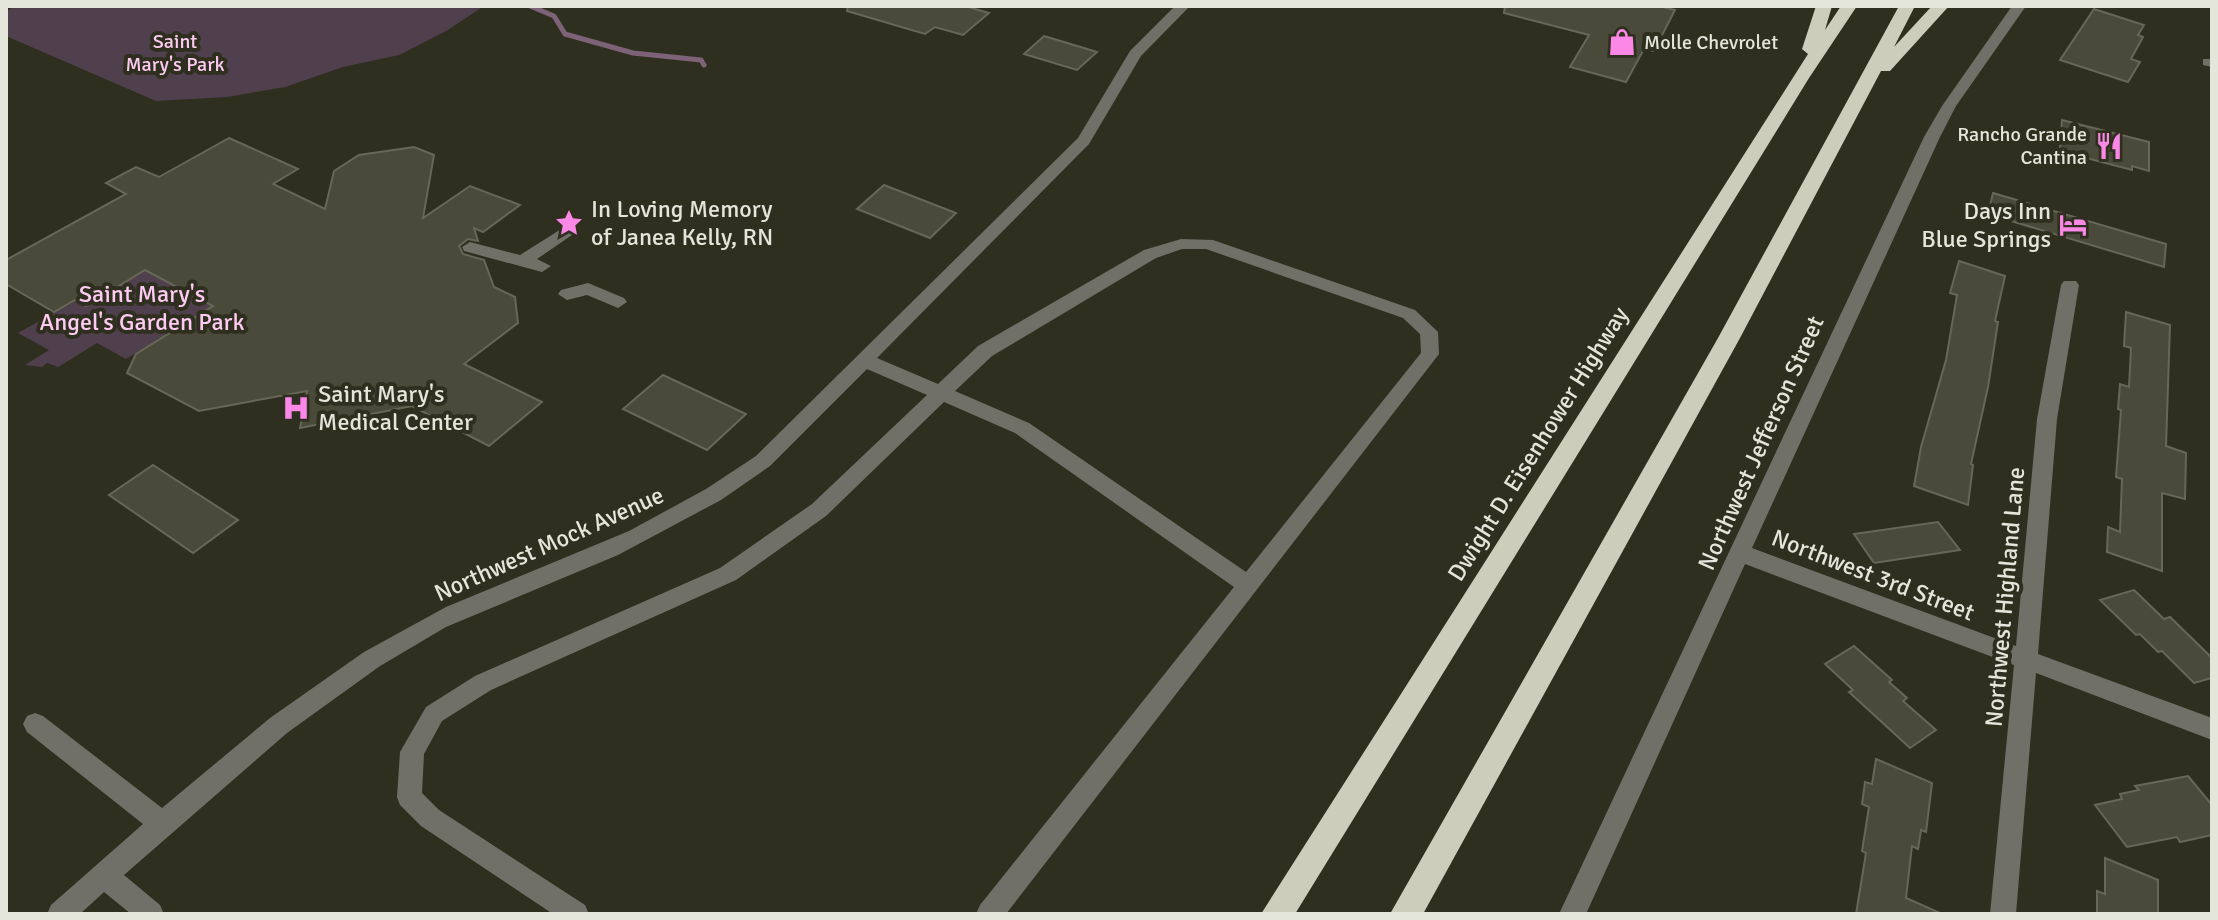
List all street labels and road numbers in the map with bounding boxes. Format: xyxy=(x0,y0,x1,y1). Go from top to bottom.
street label: Dwight D. Eisenhower Highway xyxy=(1441,301,1635,587)
street label: Northwest Jefferson Street xyxy=(1691,311,1831,575)
street label: Northwest Highland Lane xyxy=(1979,466,2031,728)
street label: Northwest Mock Avenue xyxy=(430,480,668,608)
street label: Northwest 3rd Street xyxy=(1767,523,1979,627)

